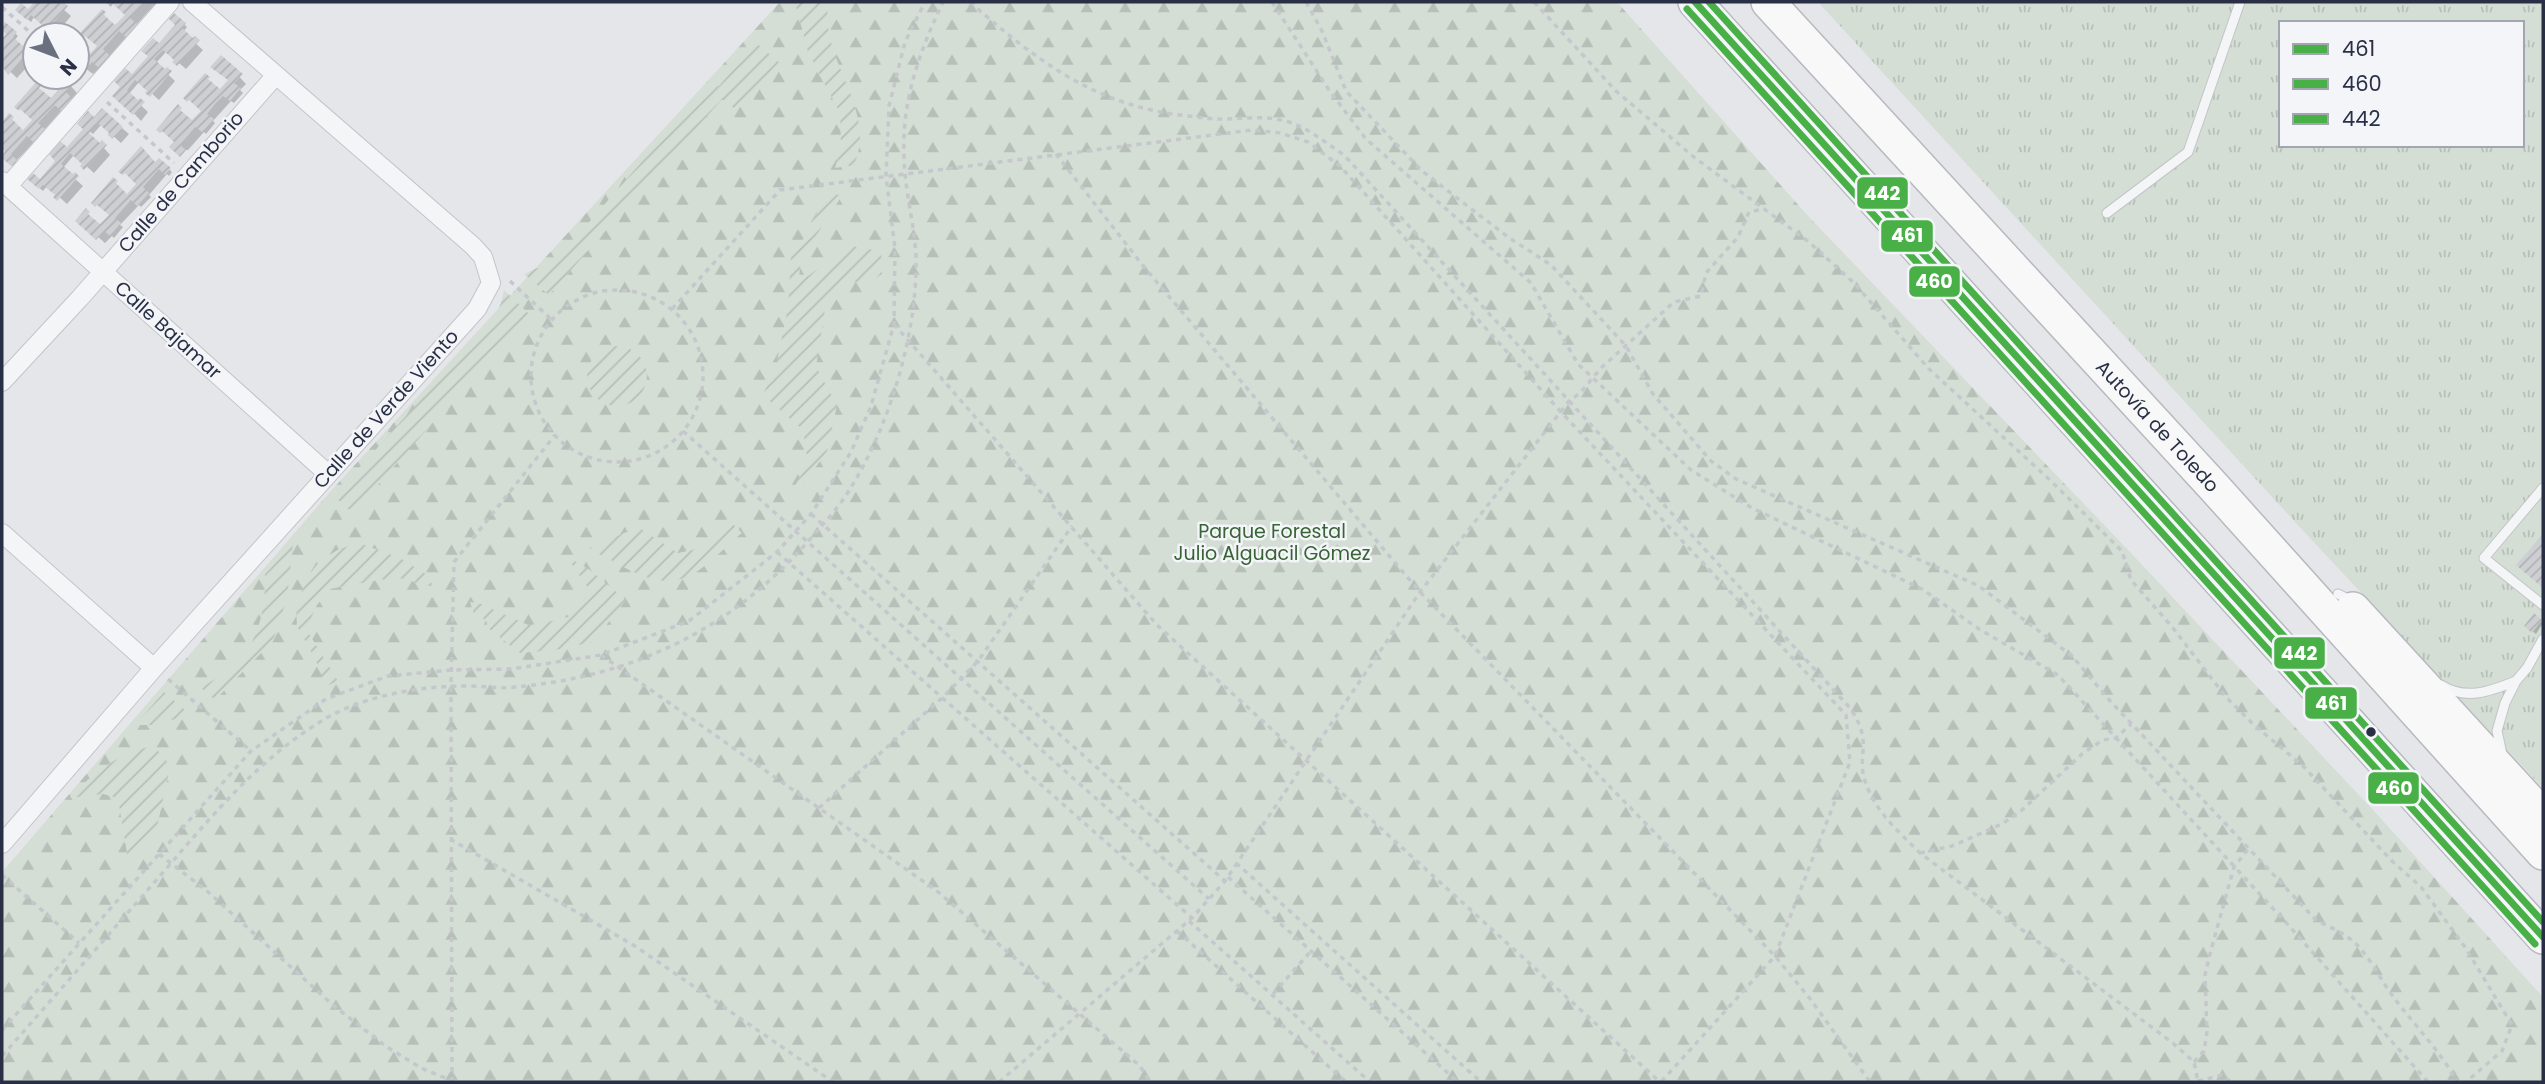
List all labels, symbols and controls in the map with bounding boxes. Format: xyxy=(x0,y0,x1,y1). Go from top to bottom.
north arrow xyxy=(21,21,91,91)
legend xyxy=(2279,21,2524,147)
text: 461 xyxy=(2342,34,2375,63)
text: N xyxy=(53,53,83,81)
text: 460 xyxy=(2342,69,2382,98)
text: 442 xyxy=(2342,104,2381,133)
street label: Calle de Camborio xyxy=(112,105,250,259)
line badge: 442 xyxy=(1856,176,1909,210)
text: 442 xyxy=(1864,180,1900,207)
line badge: 461 xyxy=(1880,219,1934,253)
text: 461 xyxy=(1891,222,1923,249)
line badge: 460 xyxy=(1908,265,1961,298)
text: 460 xyxy=(1915,268,1953,295)
street label: Calle Bajamar xyxy=(109,275,227,385)
street label: Calle de Verde Viento xyxy=(307,324,465,494)
street label: Autovía de Toledo xyxy=(2090,354,2226,498)
park label: Parque Forestal Julio Alguacil Gómez xyxy=(1173,518,1371,567)
line badge: 442 xyxy=(2273,636,2326,670)
text: 442 xyxy=(2281,640,2317,667)
line badge: 461 xyxy=(2304,686,2358,720)
text: 461 xyxy=(2315,690,2347,717)
unlabelled marker xyxy=(2364,725,2378,739)
line badge: 460 xyxy=(2367,771,2420,805)
text: 460 xyxy=(2375,775,2413,802)

